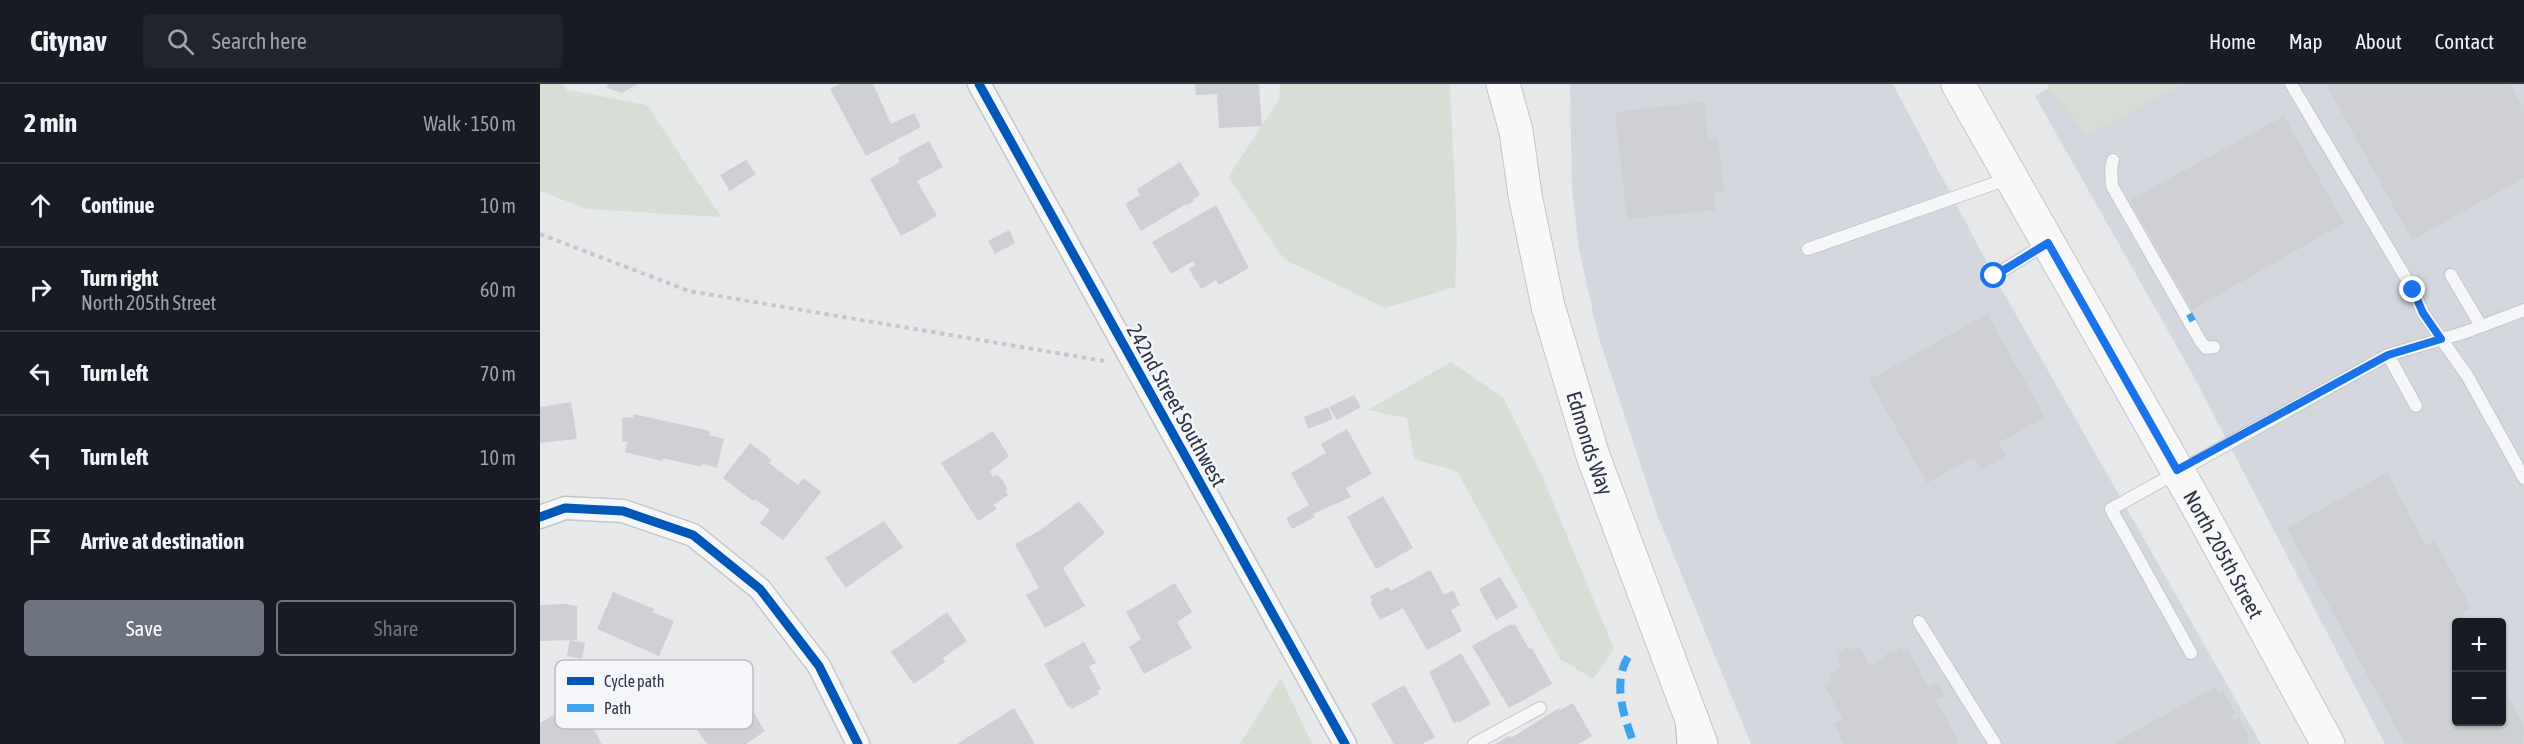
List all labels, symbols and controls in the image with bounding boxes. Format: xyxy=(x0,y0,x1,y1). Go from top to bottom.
search box xyxy=(143,14,563,68)
text: Citynav xyxy=(30,25,107,57)
icon: search xyxy=(164,25,197,58)
text: Search here xyxy=(212,28,307,54)
text: Home xyxy=(2209,29,2256,53)
text: Map xyxy=(2289,29,2323,53)
text: About xyxy=(2356,29,2402,53)
text: Contact xyxy=(2435,29,2494,53)
text: 2 min xyxy=(24,108,77,138)
text: Walk · 150 m xyxy=(424,112,516,135)
icon: ahead xyxy=(24,189,57,222)
text: Continue xyxy=(81,192,155,218)
text: 10 m xyxy=(480,194,516,217)
route start xyxy=(1980,262,2006,288)
text: Turn right xyxy=(81,265,158,291)
icon: right xyxy=(24,273,57,306)
route end xyxy=(2399,276,2425,302)
text: 60 m xyxy=(480,278,516,301)
text: North 205th Street xyxy=(81,291,216,314)
street label: 242nd Street Southwest xyxy=(1122,320,1232,490)
icon: left xyxy=(24,357,57,390)
text: Turn left xyxy=(81,360,148,386)
text: 70 m xyxy=(480,362,516,385)
street label: Edmonds Way xyxy=(1562,388,1619,498)
icon: left xyxy=(24,441,57,474)
text: Turn left xyxy=(81,444,148,470)
text: 10 m xyxy=(480,446,516,469)
street label: North 205th Street xyxy=(2179,486,2269,622)
icon: arrive xyxy=(24,525,57,558)
text: Arrive at destination xyxy=(81,528,244,554)
button: Save xyxy=(24,600,264,656)
button: Share xyxy=(276,600,516,656)
map controls xyxy=(2452,618,2506,726)
button: + xyxy=(2452,618,2506,672)
legend xyxy=(555,660,753,729)
text: Cycle path xyxy=(604,672,664,691)
button: − xyxy=(2452,672,2506,726)
text: Path xyxy=(604,699,631,717)

